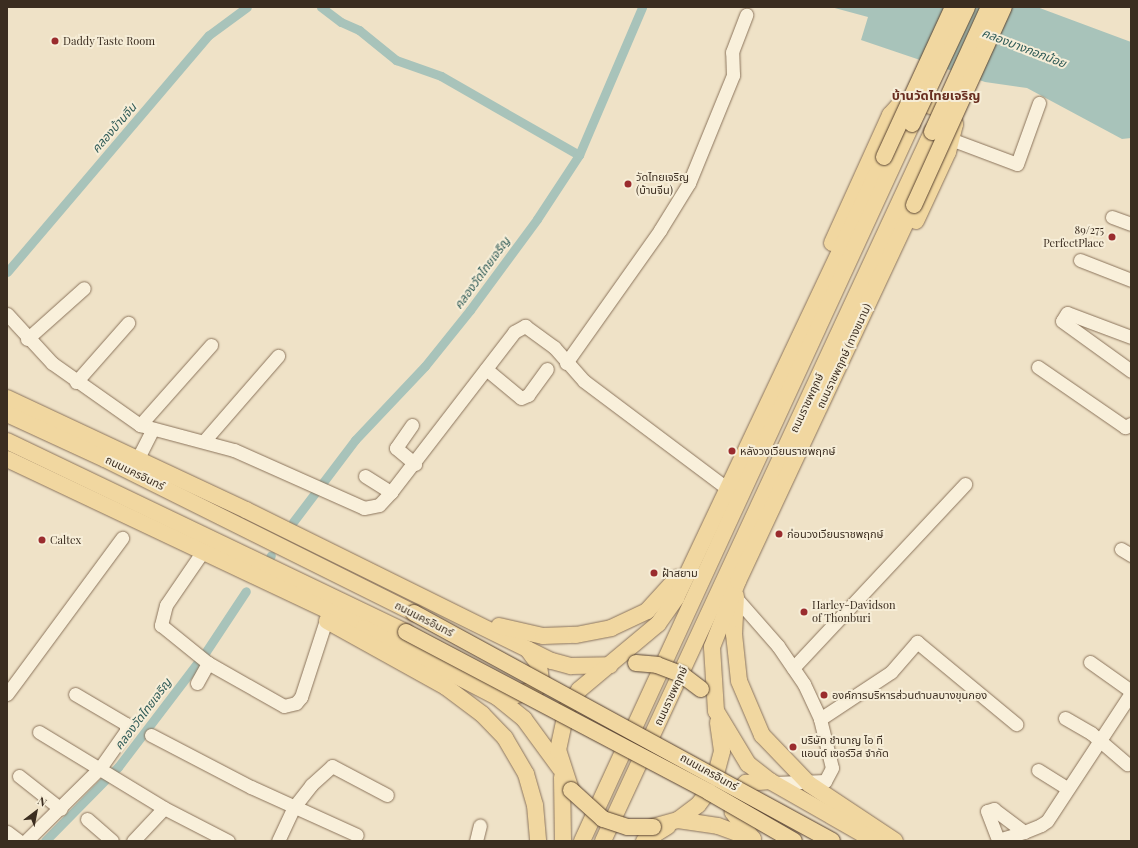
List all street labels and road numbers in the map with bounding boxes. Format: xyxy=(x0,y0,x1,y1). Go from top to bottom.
street label: ถนนราชพฤกษ์ (ทางขนาน) xyxy=(814,301,874,411)
street label: ถนนราชพฤกษ์ xyxy=(788,371,826,435)
street label: ถนนนครอินทร์ xyxy=(103,453,167,493)
street label: ถนนนครอินทร์ xyxy=(392,599,456,639)
street label: ถนนราชพฤกษ์ xyxy=(652,664,690,728)
street label: ถนนนครอินทร์ xyxy=(678,751,740,793)

